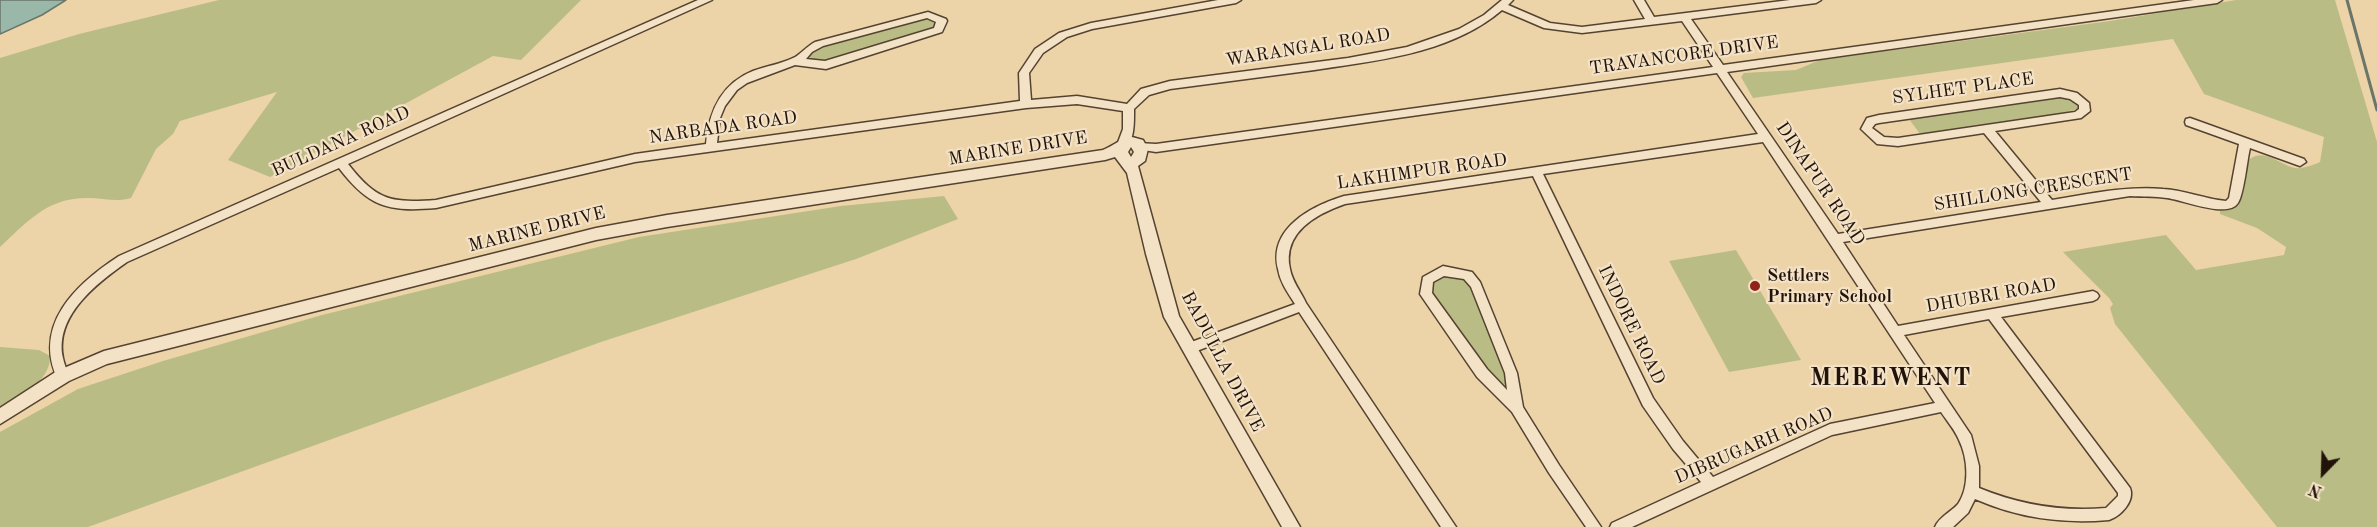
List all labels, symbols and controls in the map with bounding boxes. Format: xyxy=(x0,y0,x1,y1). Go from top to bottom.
street label: WARANGAL ROAD xyxy=(1224,24,1392,72)
street label: TRAVANCORE DRIVE xyxy=(1588,32,1780,80)
street label: SYLHET PLACE xyxy=(1891,68,2035,110)
street label: BULDANA ROAD xyxy=(269,102,413,182)
street label: NARBADA ROAD xyxy=(648,107,798,149)
street label: DINAPUR ROAD xyxy=(1771,118,1869,250)
street label: MARINE DRIVE xyxy=(947,127,1089,171)
street label: LAKHIMPUR ROAD xyxy=(1335,149,1509,195)
street label: SHILLONG CRESCENT xyxy=(1932,164,2134,216)
street label: MARINE DRIVE xyxy=(466,203,608,257)
street label: INDORE ROAD xyxy=(1593,262,1669,388)
place label: Settlers Primary School xyxy=(1767,265,1892,308)
street label: DHUBRI ROAD xyxy=(1924,274,2058,318)
marker: Settlers Primary School xyxy=(1748,279,1762,293)
street label: BADULLA DRIVE xyxy=(1176,288,1268,436)
district label: MEREWENT xyxy=(1810,365,1972,393)
street label: DIBRUGARH ROAD xyxy=(1672,403,1836,489)
north arrow xyxy=(2293,443,2353,503)
text: N xyxy=(2307,480,2325,499)

